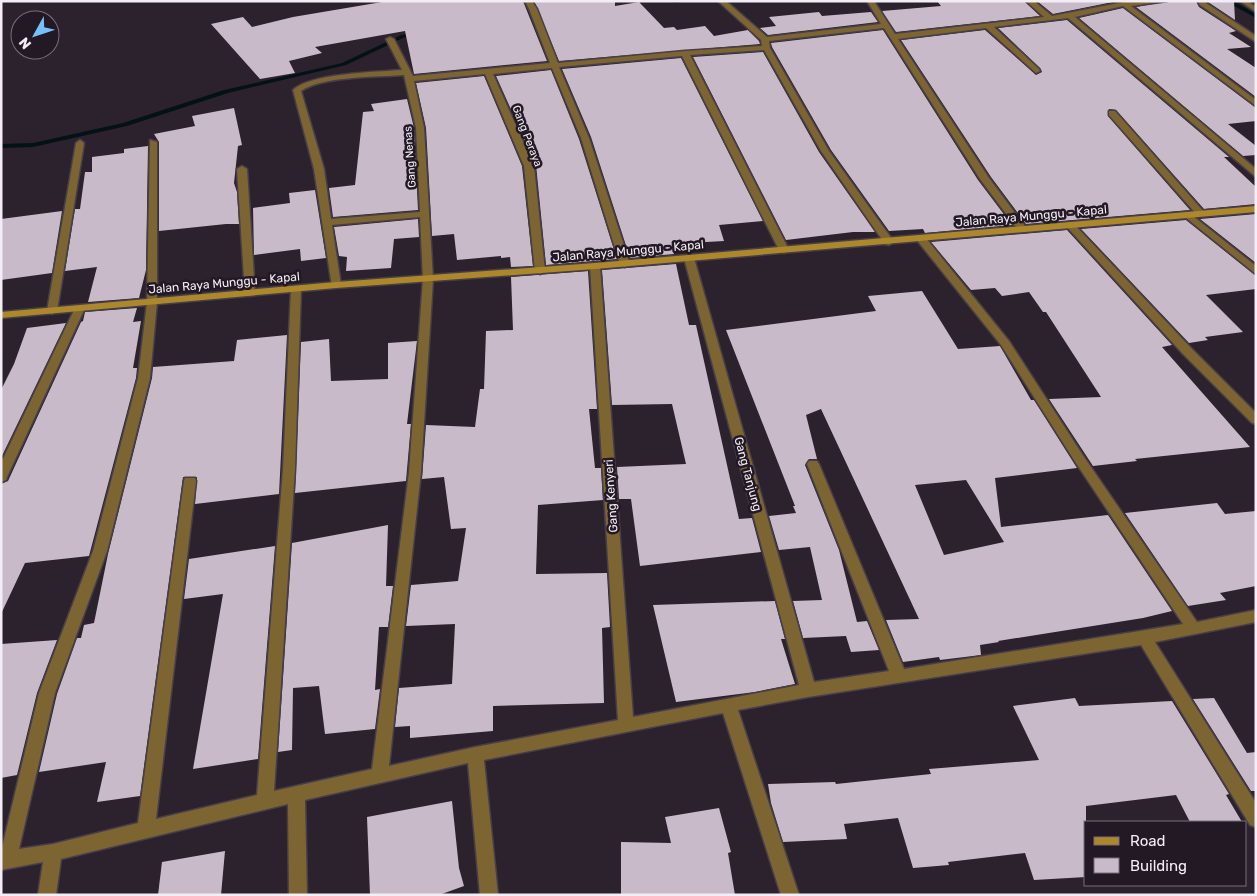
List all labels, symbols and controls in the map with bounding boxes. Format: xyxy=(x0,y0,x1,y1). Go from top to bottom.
north arrow xyxy=(10,10,60,60)
text: N xyxy=(16,34,35,52)
street label: Gang Peraya xyxy=(509,104,545,168)
street label: Gang Nenas xyxy=(401,125,419,188)
street label: Jalan Raya Munggu - Kapal xyxy=(955,202,1107,230)
street label: Jalan Raya Munggu - Kapal xyxy=(552,237,704,265)
street label: Jalan Raya Munggu - Kapal xyxy=(148,269,300,297)
street label: Gang Tanjung xyxy=(731,435,765,513)
street label: Gang Kenyeri xyxy=(601,459,621,533)
legend xyxy=(1084,821,1247,886)
text: Road xyxy=(1130,832,1166,850)
text: Building xyxy=(1130,857,1187,875)

